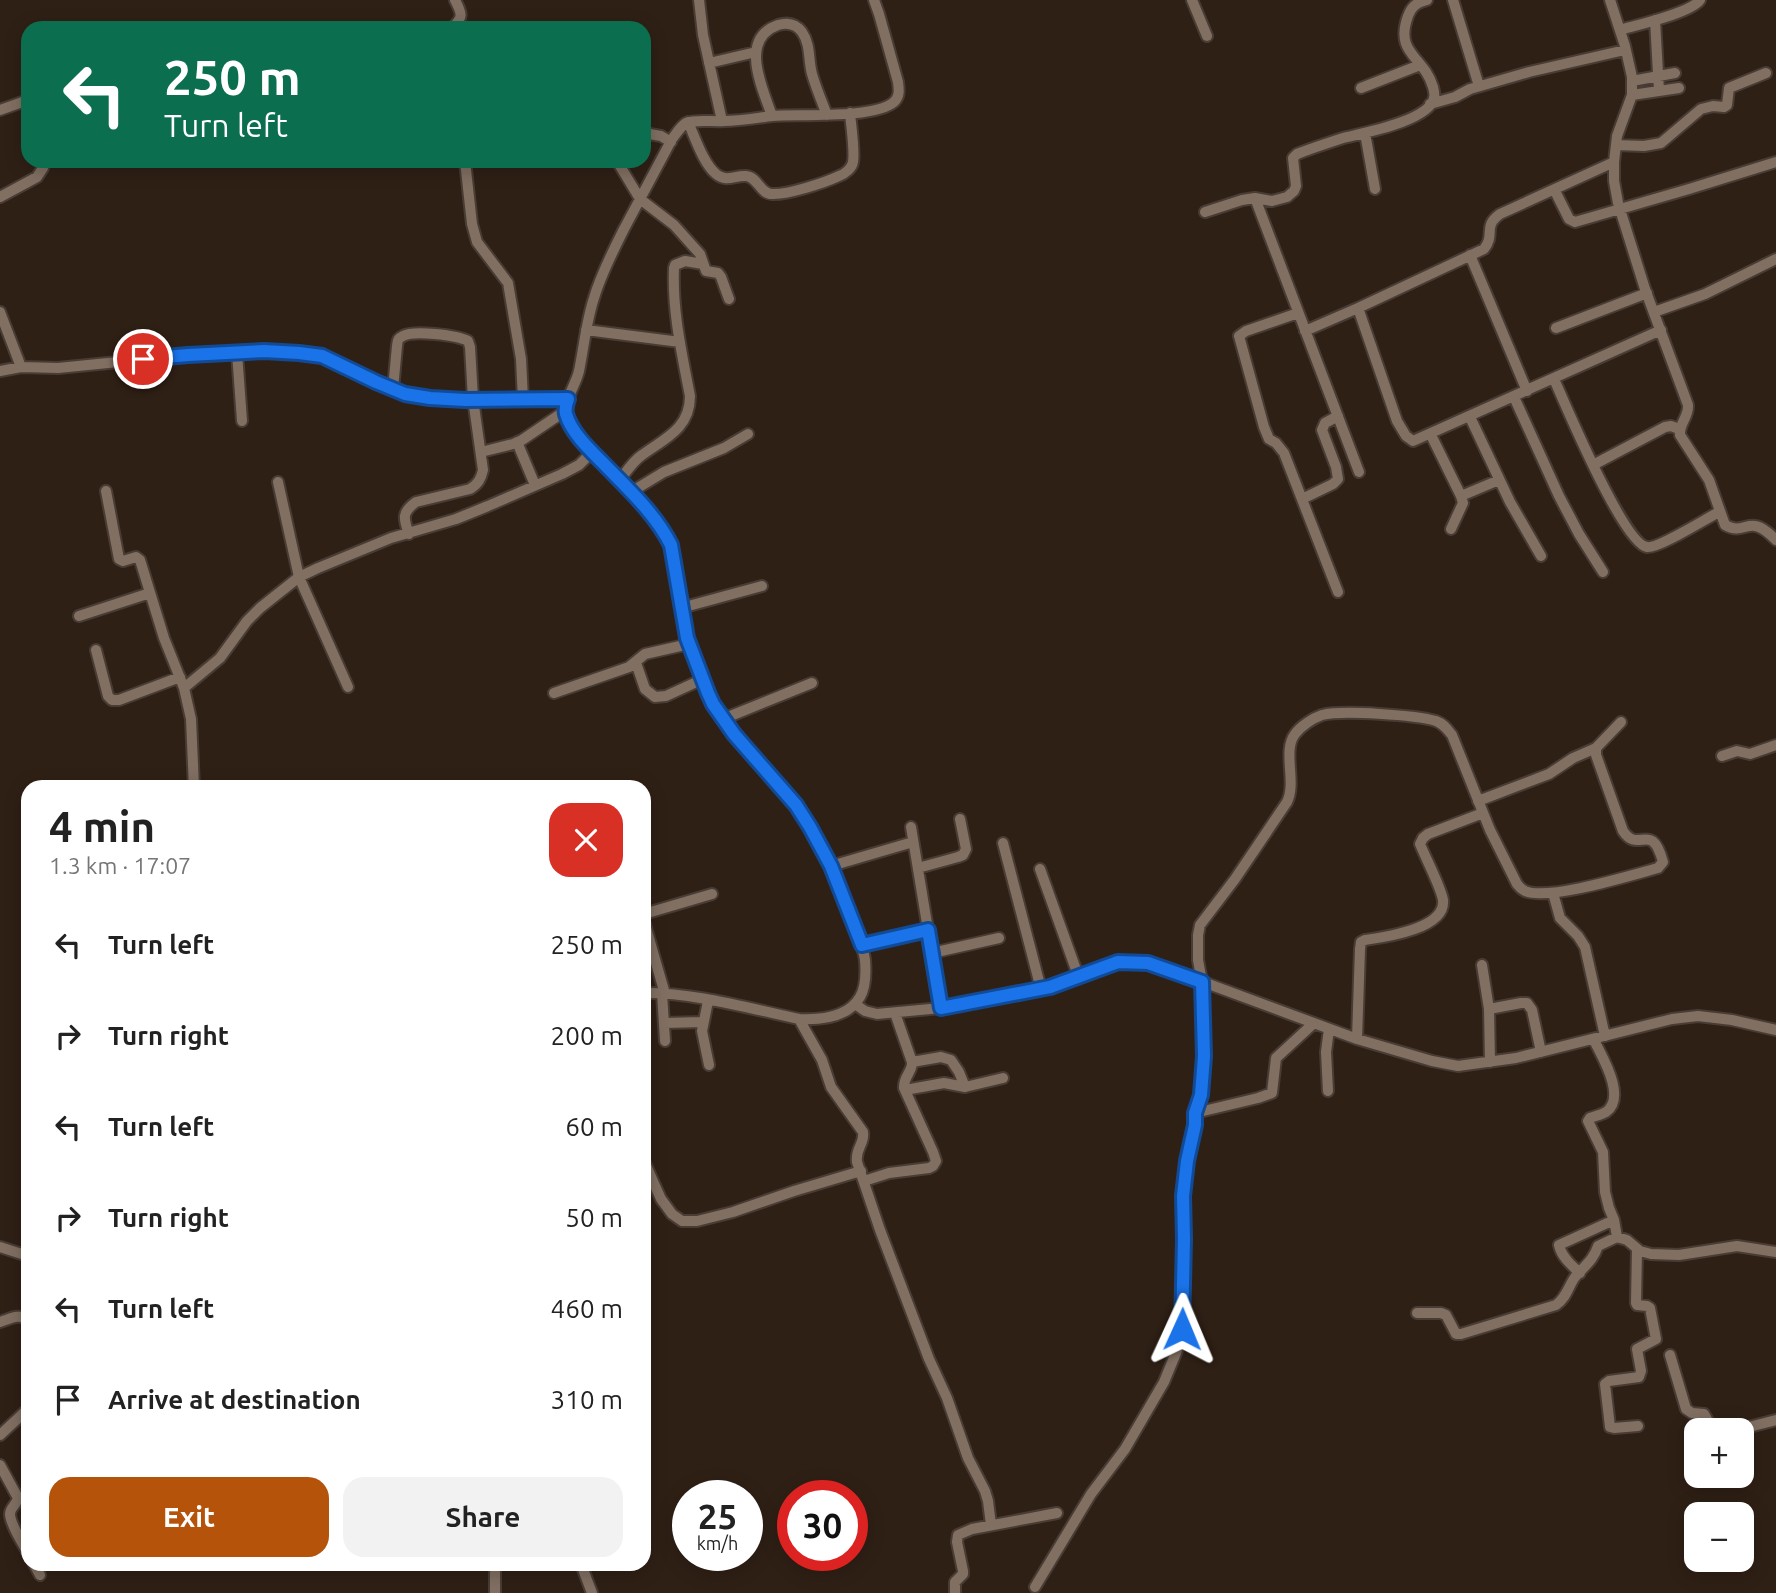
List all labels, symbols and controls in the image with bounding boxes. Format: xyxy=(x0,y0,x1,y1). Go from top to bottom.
icon: left xyxy=(49,49,140,140)
text: 250 m xyxy=(164,49,301,104)
text: Turn left xyxy=(164,107,288,143)
pin xyxy=(113,329,173,389)
icon: arrive xyxy=(124,340,162,378)
text: 4 min xyxy=(49,803,155,850)
button: close xyxy=(549,803,623,877)
text: 1.3 km · 17:07 xyxy=(49,853,191,878)
icon: left xyxy=(49,926,87,964)
text: Turn left xyxy=(108,930,214,959)
text: 250 m xyxy=(551,930,623,959)
icon: right xyxy=(49,1017,87,1055)
text: Turn right xyxy=(108,1021,229,1050)
text: 200 m xyxy=(551,1021,623,1050)
icon: left xyxy=(49,1108,87,1146)
text: Turn left xyxy=(108,1112,214,1141)
text: 60 m xyxy=(565,1112,623,1141)
icon: right xyxy=(49,1199,87,1237)
text: Turn right xyxy=(108,1203,229,1232)
text: 50 m xyxy=(565,1203,623,1232)
icon: left xyxy=(49,1290,87,1328)
position arrow xyxy=(1145,1292,1219,1366)
text: Turn left xyxy=(108,1294,214,1323)
text: 460 m xyxy=(551,1294,623,1323)
icon: arrive xyxy=(49,1381,87,1419)
text: Arrive at destination xyxy=(108,1385,361,1414)
text: 310 m xyxy=(551,1385,623,1414)
map controls xyxy=(1684,1418,1754,1572)
button: + xyxy=(1684,1418,1754,1488)
button: Exit xyxy=(49,1477,329,1557)
button: Share xyxy=(343,1477,623,1557)
speed limit sign: 30 xyxy=(777,1480,868,1571)
text: 25 xyxy=(698,1496,737,1536)
button: − xyxy=(1684,1502,1754,1572)
text: km/h xyxy=(697,1533,738,1553)

